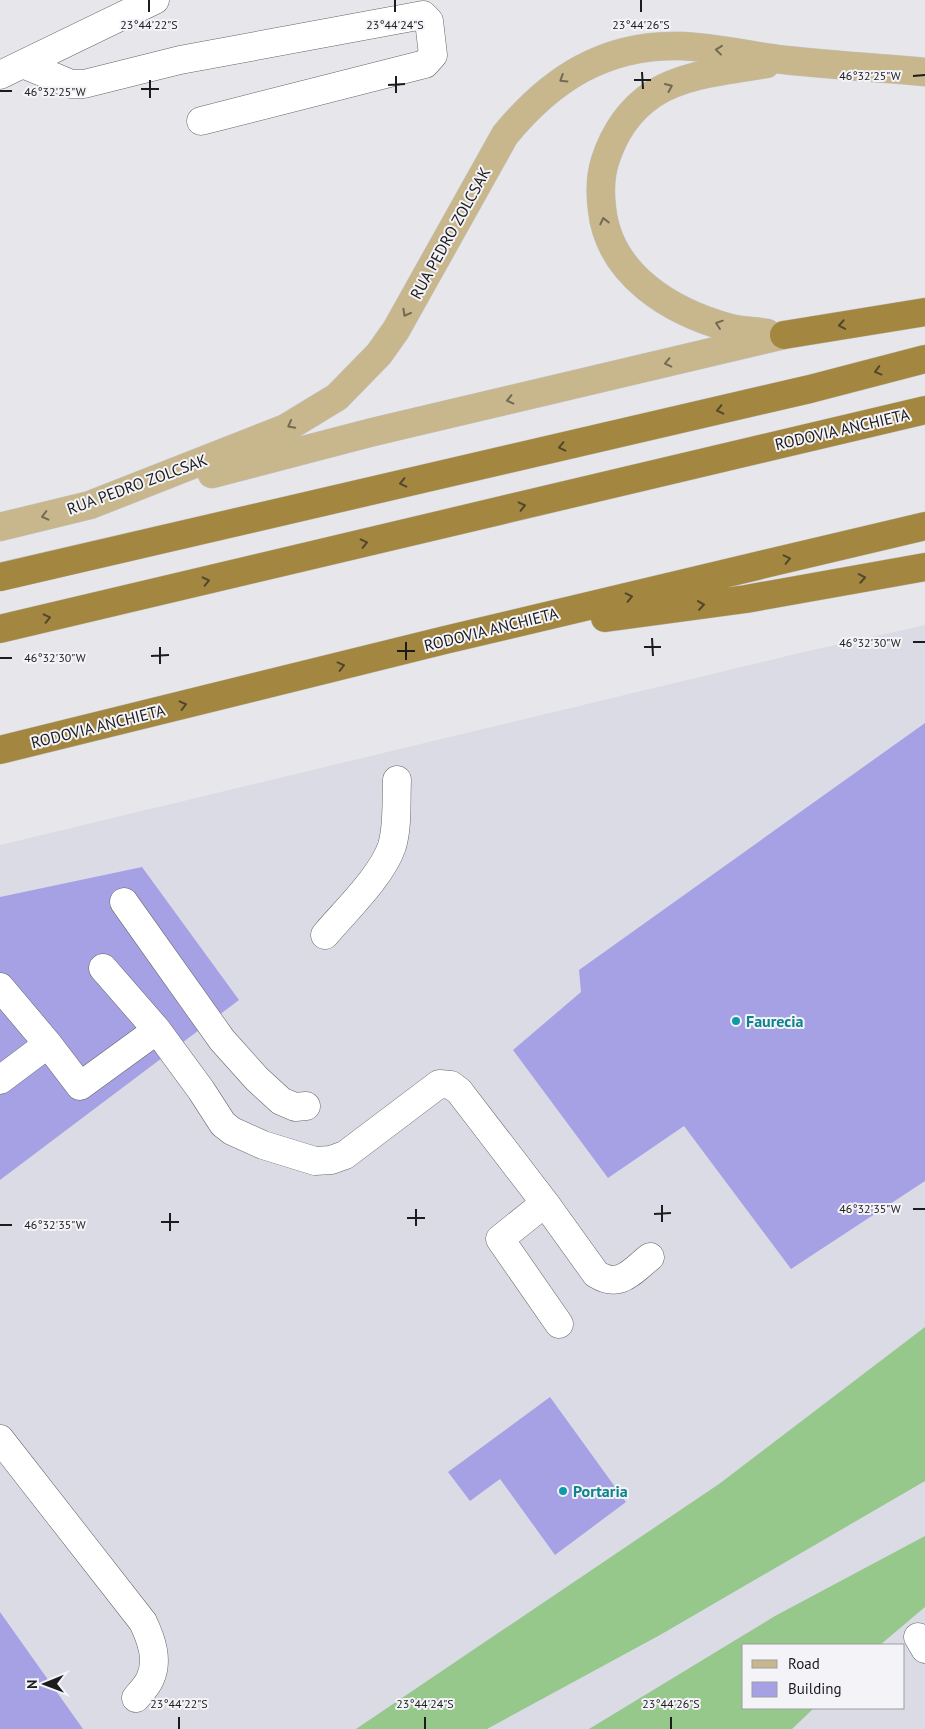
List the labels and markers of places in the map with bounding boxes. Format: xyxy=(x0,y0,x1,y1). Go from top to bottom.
place label: Faurecia xyxy=(746,1011,804,1031)
marker: Faurecia xyxy=(730,1015,742,1027)
place label: Portaria xyxy=(573,1481,628,1501)
marker: Portaria xyxy=(557,1485,569,1497)

